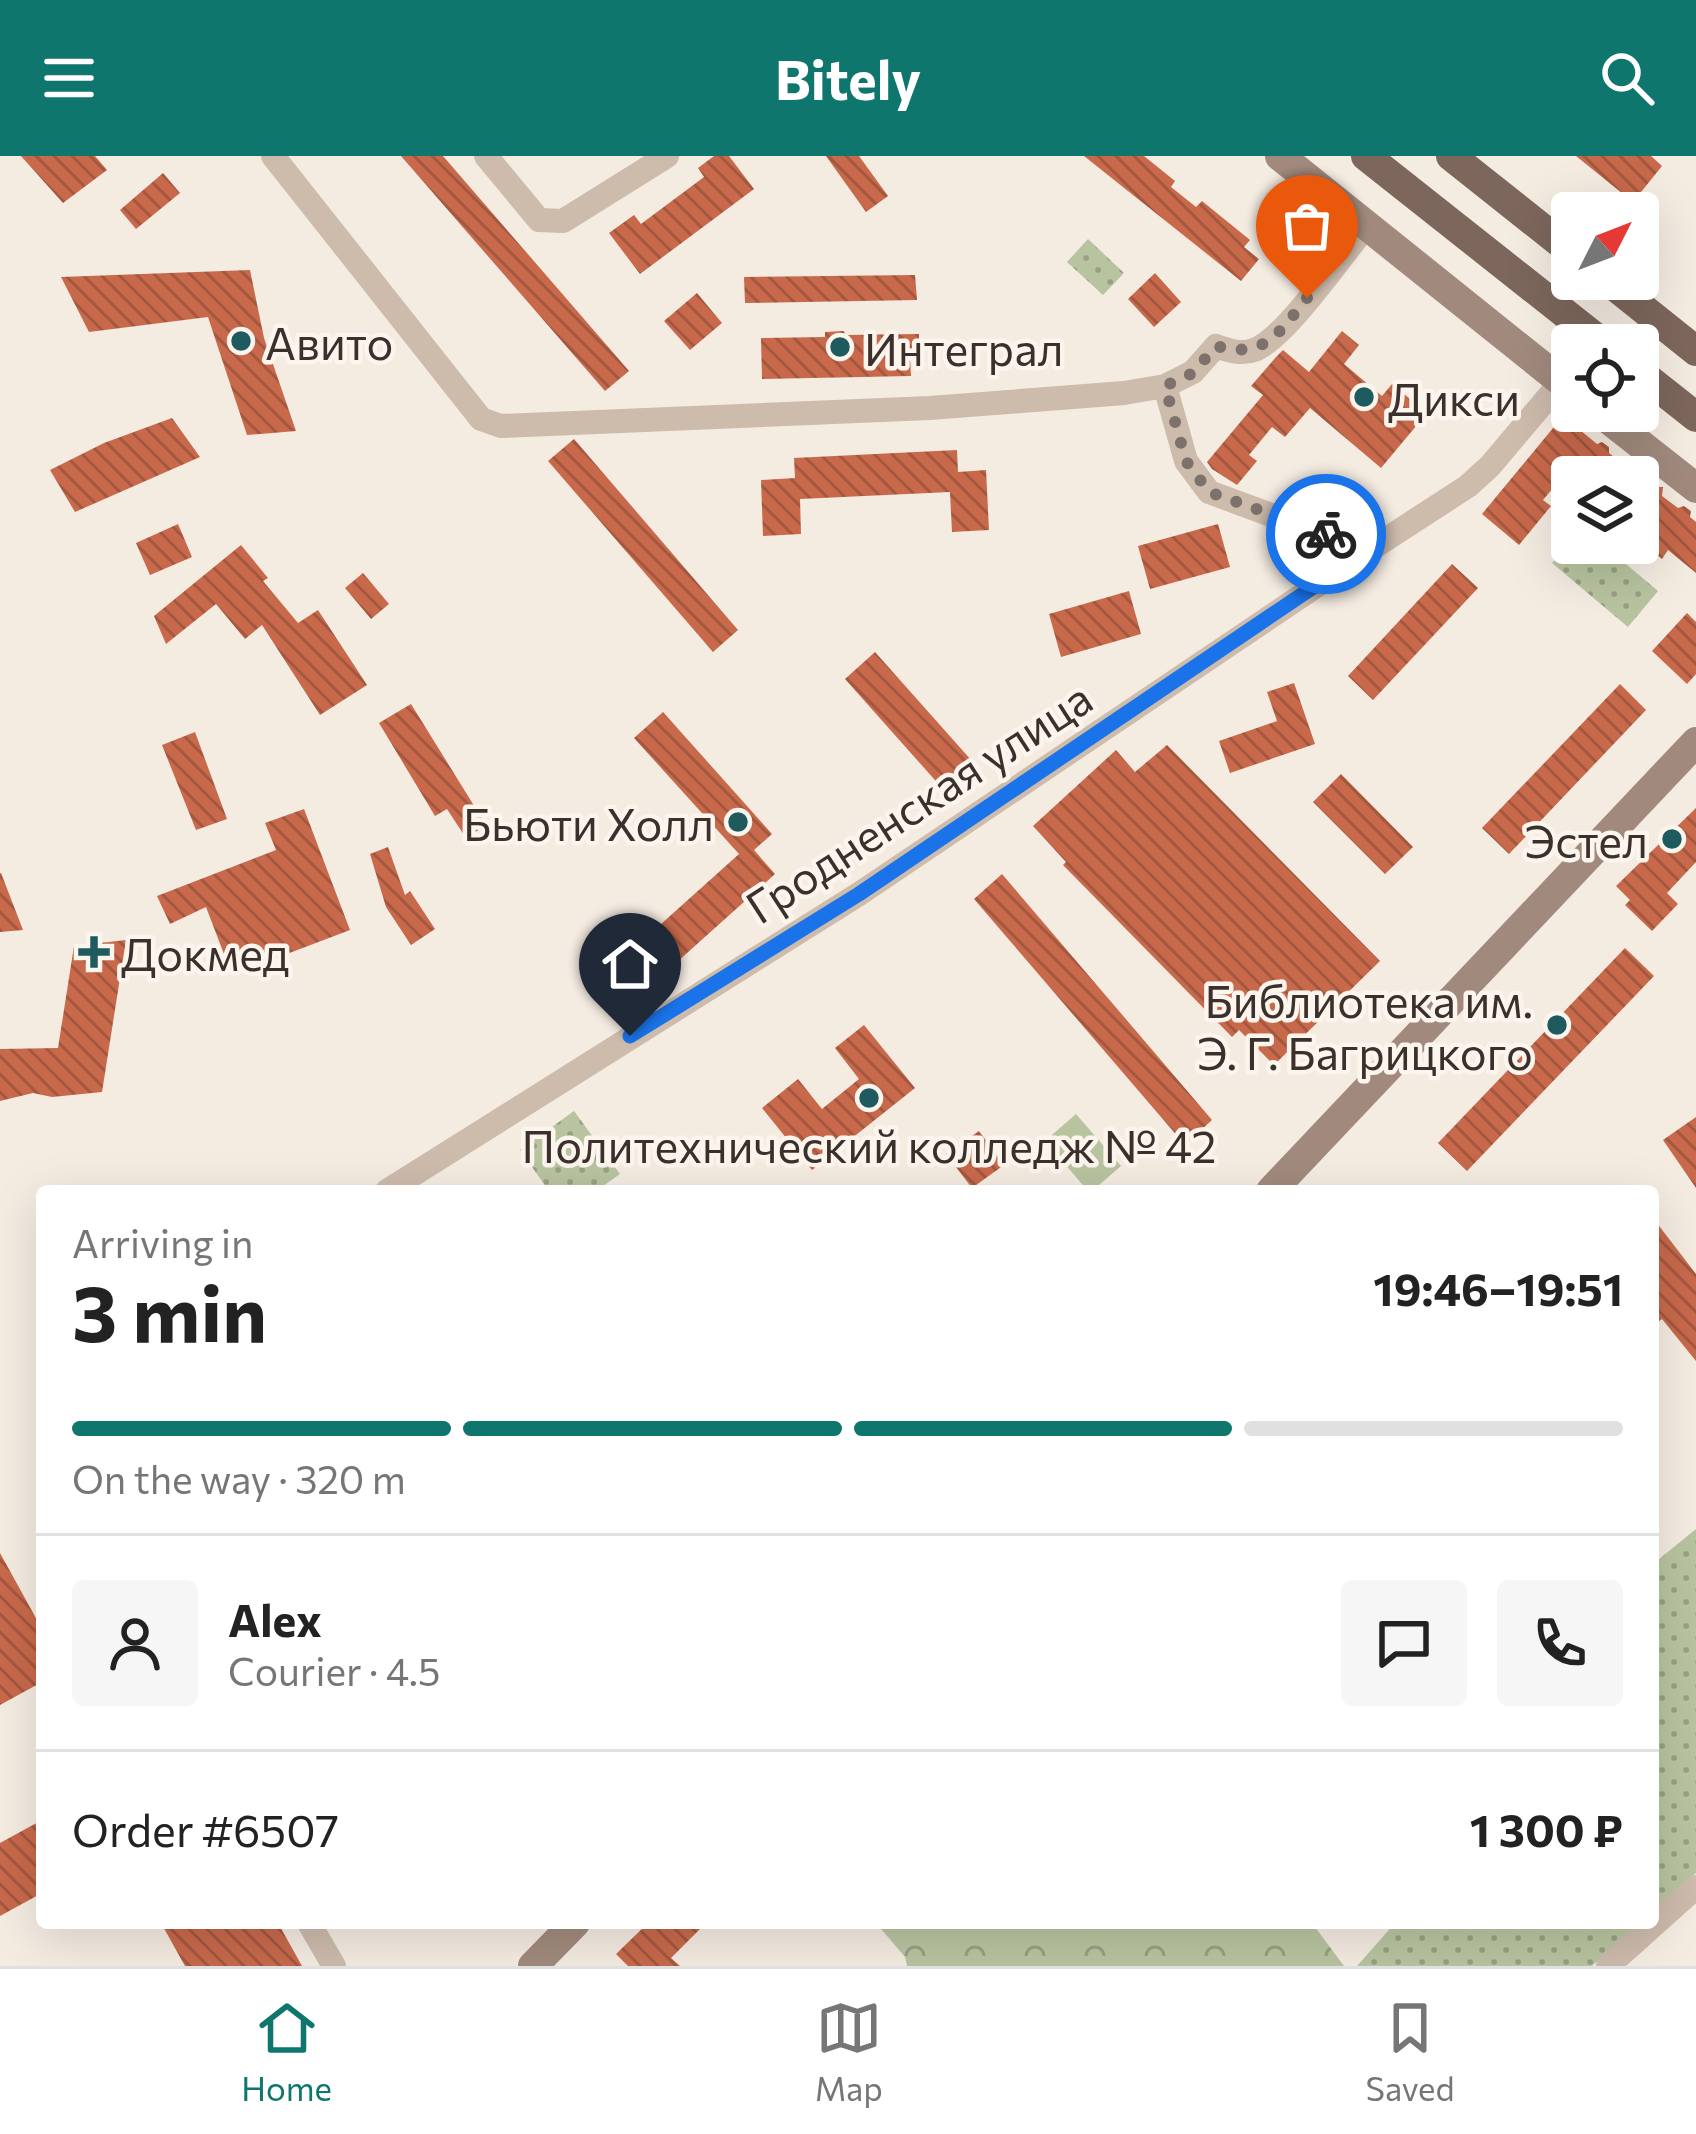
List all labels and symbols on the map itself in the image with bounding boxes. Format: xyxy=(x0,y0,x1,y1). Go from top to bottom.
pin xyxy=(1256,175,1358,298)
north arrow xyxy=(1551,192,1659,300)
place label: Авито xyxy=(265,314,393,369)
place label: Интеграл xyxy=(864,320,1064,375)
marker: Авито xyxy=(228,328,254,354)
marker: Интеграл xyxy=(827,334,853,360)
place label: Дикси xyxy=(1388,370,1520,425)
marker: Дикси xyxy=(1351,384,1377,410)
courier xyxy=(1266,474,1386,594)
street label: Гродненская улица xyxy=(735,669,1101,933)
place label: Бьюти Холл xyxy=(463,795,714,850)
marker: Бьюти Холл xyxy=(725,809,751,835)
place label: Эстел xyxy=(1524,812,1648,867)
marker: Эстел xyxy=(1659,826,1685,852)
pin xyxy=(579,913,681,1036)
place label: Докмед xyxy=(121,925,289,980)
marker: Докмед xyxy=(78,936,110,968)
place label: Библиотека им. Э. Г. Багрицкого xyxy=(1197,972,1533,1079)
marker: Библиотека им. Э. Г. Багрицкого xyxy=(1544,1012,1570,1038)
marker: Политехнический колледж № 42 xyxy=(856,1085,882,1111)
place label: Политехнический колледж № 42 xyxy=(522,1117,1216,1172)

